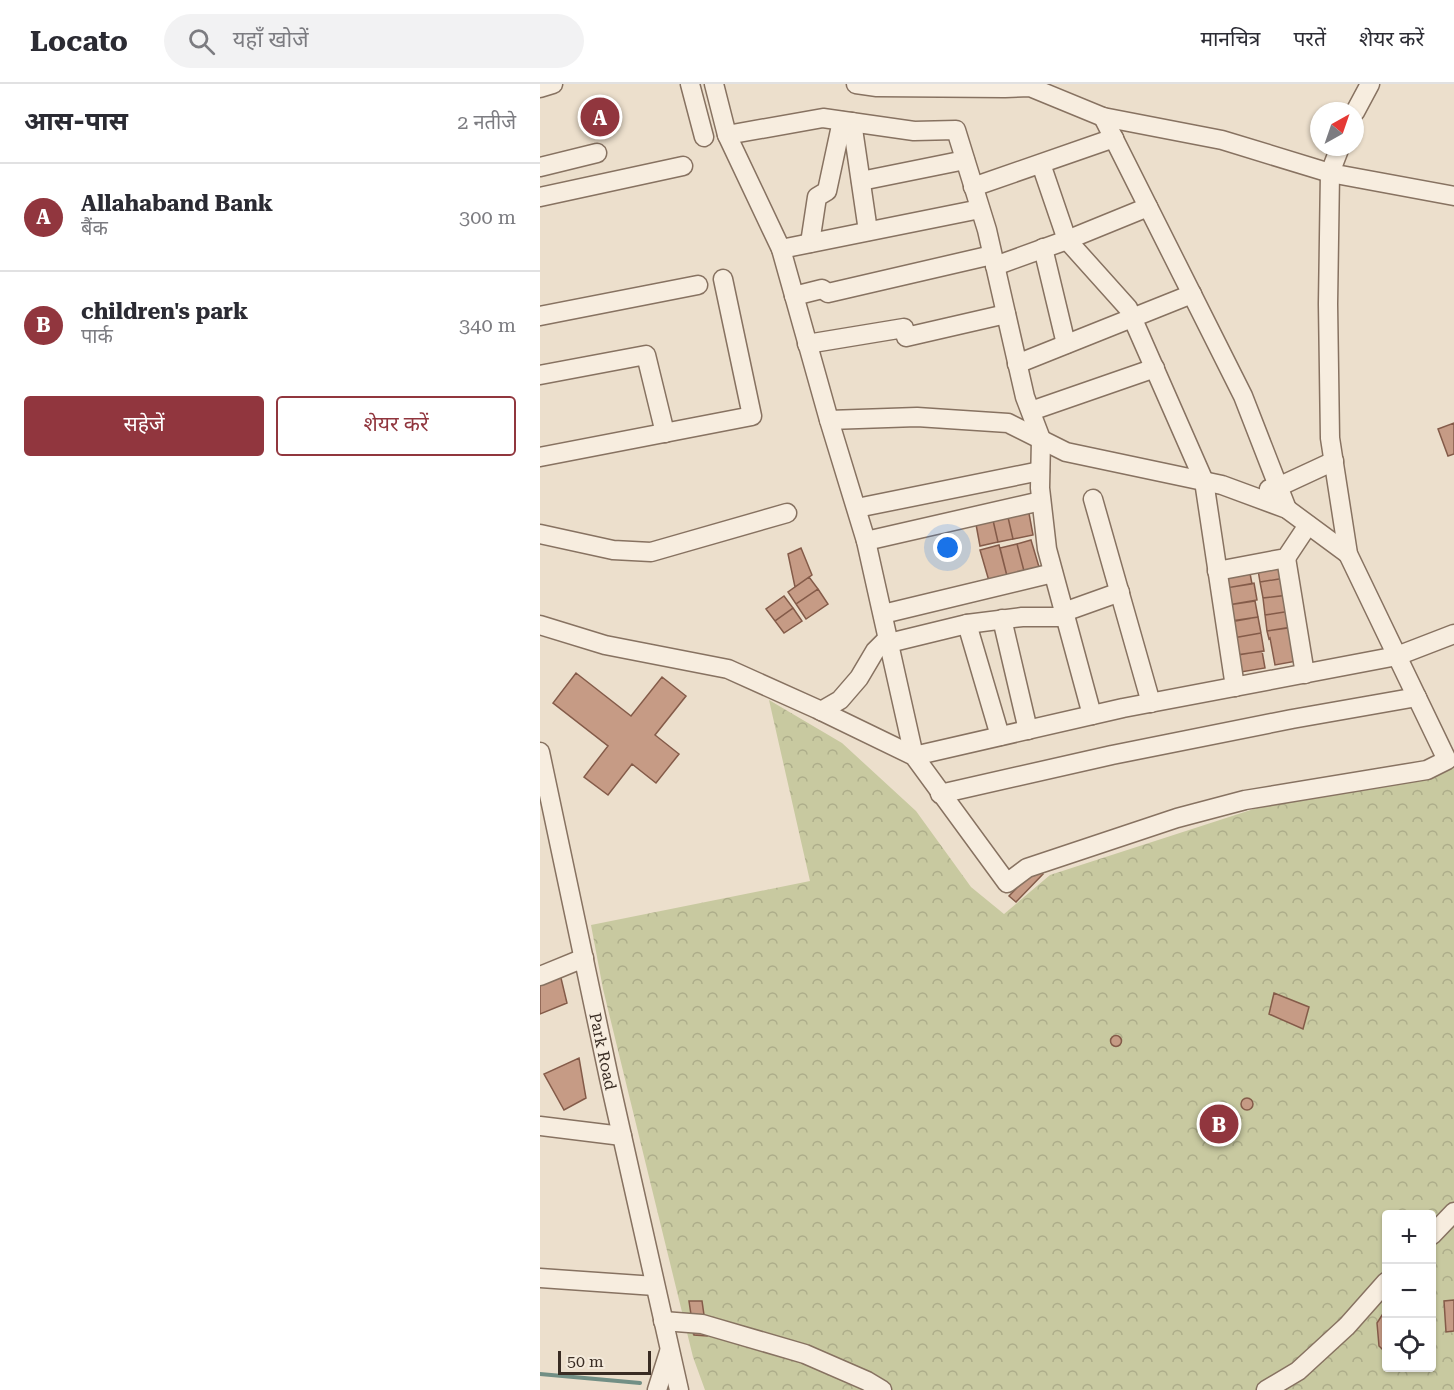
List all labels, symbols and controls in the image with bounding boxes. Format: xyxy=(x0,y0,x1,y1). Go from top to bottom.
search box xyxy=(164,14,584,68)
text: Locato xyxy=(30,25,128,58)
icon: search xyxy=(185,25,218,58)
text: यहाँ खोजें xyxy=(233,27,309,52)
text: मानचित्र xyxy=(1200,27,1260,51)
text: परतें xyxy=(1293,27,1326,51)
text: शेयर करें xyxy=(1359,27,1424,51)
pin: A xyxy=(580,94,620,140)
north arrow xyxy=(1310,102,1364,156)
text: आस-पास xyxy=(24,106,128,136)
text: 2 नतीजे xyxy=(457,110,516,134)
text: Allahaband Bank xyxy=(81,191,273,216)
text: A xyxy=(36,205,51,229)
text: 300 m xyxy=(459,205,516,229)
text: बैंक xyxy=(81,216,108,240)
text: children's park xyxy=(81,299,248,324)
text: B xyxy=(36,313,51,337)
text: 340 m xyxy=(459,313,516,337)
text: पार्क xyxy=(81,324,113,348)
button: सहेजें xyxy=(24,396,264,456)
button: शेयर करें xyxy=(276,396,516,456)
your location xyxy=(933,533,962,562)
street label: Park Road xyxy=(586,1011,621,1092)
pin: B xyxy=(1200,1102,1238,1146)
map controls xyxy=(1382,1210,1436,1372)
button: + xyxy=(1382,1210,1436,1264)
button: − xyxy=(1382,1264,1436,1318)
button: locate xyxy=(1382,1318,1436,1372)
scale bar xyxy=(558,1348,651,1376)
text: 50 m xyxy=(567,1352,604,1371)

